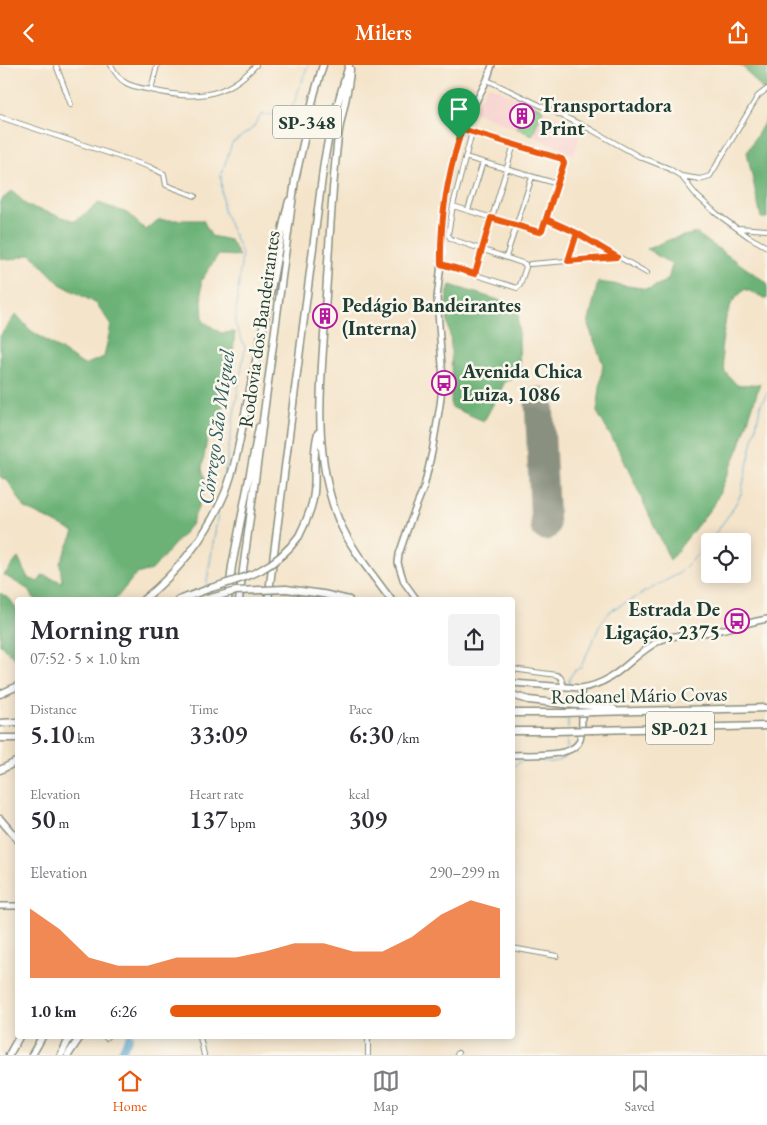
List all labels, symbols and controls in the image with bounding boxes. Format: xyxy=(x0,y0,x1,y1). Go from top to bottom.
text: Milers xyxy=(355,18,412,47)
icon: back xyxy=(15,19,43,47)
icon: share xyxy=(724,19,752,47)
pin xyxy=(438,88,480,139)
place label: Transportadora Print xyxy=(540,92,672,141)
icon: arrive xyxy=(445,95,473,123)
building icon: Transportadora Print xyxy=(509,103,535,129)
road number: SP-348 xyxy=(273,106,341,139)
street label: Rodovia dos Bandeirantes xyxy=(232,229,286,429)
place label: Pedágio Bandeirantes (Interna) xyxy=(342,292,521,341)
building icon: Pedágio Bandeirantes (Interna) xyxy=(312,303,338,329)
water label: Córrego São Miguel xyxy=(192,347,240,506)
place label: Avenida Chica Luiza, 1086 xyxy=(461,358,582,407)
bus stop icon: Avenida Chica Luiza, 1086 xyxy=(431,370,457,396)
map controls xyxy=(701,533,751,583)
button: locate xyxy=(701,533,751,583)
place label: Estrada De Ligação, 2375 xyxy=(605,596,720,645)
bus stop icon: Estrada De Ligação, 2375 xyxy=(724,608,750,634)
text: Morning run xyxy=(30,611,180,647)
button: share xyxy=(448,614,500,666)
text: 07:52 · 5 × 1.0 km xyxy=(30,648,140,669)
street label: Rodoanel Mário Covas xyxy=(550,680,728,710)
text: Distance xyxy=(30,700,77,718)
text: Time xyxy=(189,700,219,718)
text: Pace xyxy=(349,700,372,718)
road number: SP-021 xyxy=(646,711,714,745)
text: 5.10 xyxy=(30,718,75,750)
text: 33:09 xyxy=(189,718,247,750)
text: 6:30 xyxy=(349,718,394,750)
text: km xyxy=(75,729,95,747)
text: /km xyxy=(394,729,420,747)
text: Elevation xyxy=(30,785,80,803)
text: Heart rate xyxy=(189,785,244,803)
text: kcal xyxy=(349,785,370,803)
text: 50 xyxy=(30,803,56,835)
text: 137 xyxy=(189,803,228,835)
text: 309 xyxy=(349,803,387,835)
text: m xyxy=(56,814,69,832)
text: bpm xyxy=(228,814,256,832)
text: Elevation xyxy=(30,862,88,883)
text: 290–299 m xyxy=(429,862,500,883)
text: 1.0 km xyxy=(30,1001,76,1022)
text: 6:26 xyxy=(110,1001,137,1022)
tab: Home xyxy=(112,1067,147,1115)
tab: Map xyxy=(372,1067,400,1115)
tab: Saved xyxy=(625,1067,655,1115)

